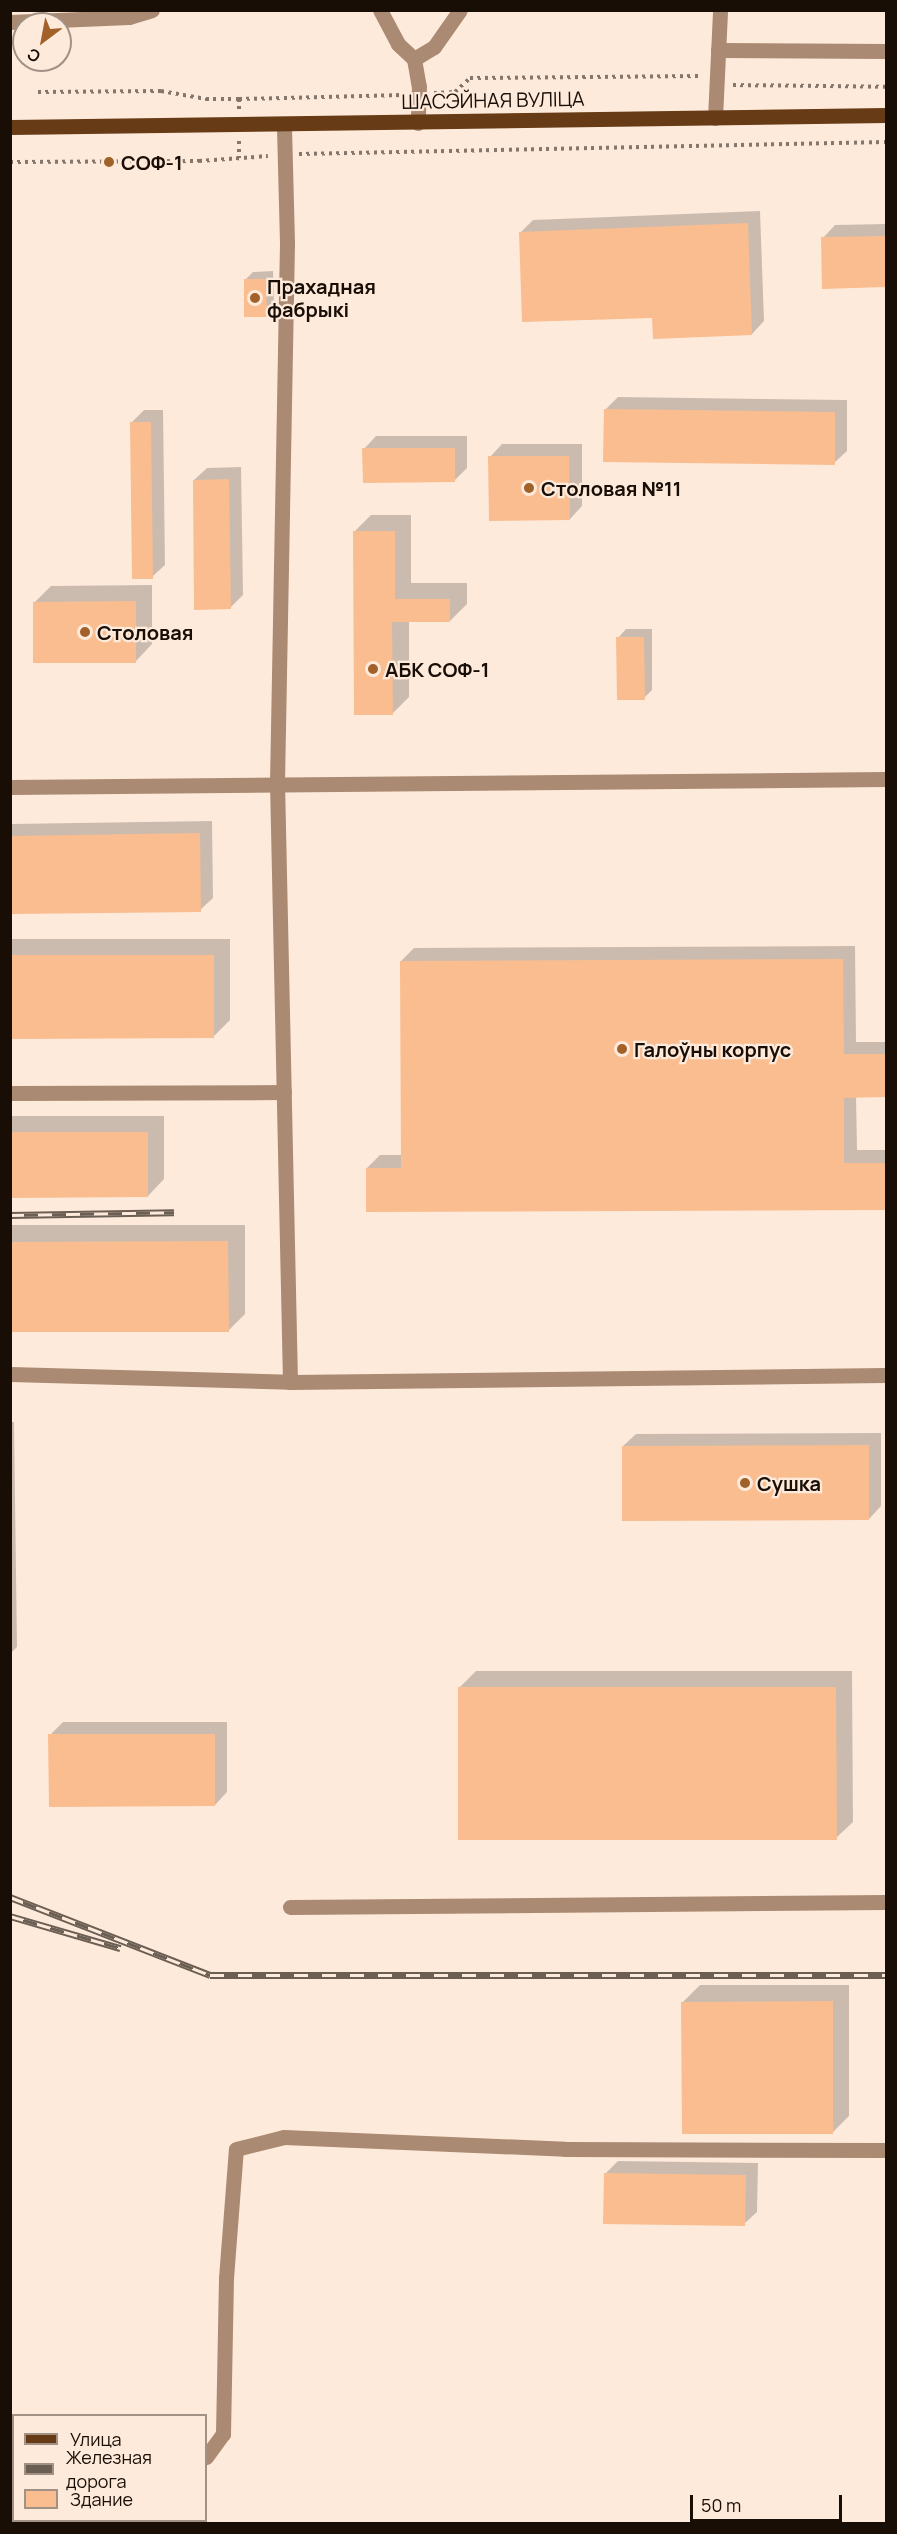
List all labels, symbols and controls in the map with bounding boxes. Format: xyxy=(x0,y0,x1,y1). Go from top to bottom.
north arrow xyxy=(12,12,72,72)
text: С xyxy=(23,43,44,68)
street label: ШАСЭЙНАЯ ВУЛІЦА xyxy=(401,86,585,114)
place label: СОФ-1 xyxy=(121,150,183,174)
marker: СОФ-1 xyxy=(102,155,116,169)
place label: Прахадная фабрыкі xyxy=(267,274,376,321)
marker: Прахадная фабрыкі xyxy=(248,291,262,305)
place label: Столовая №11 xyxy=(541,476,682,500)
marker: Столовая №11 xyxy=(522,481,536,495)
place label: Столовая xyxy=(97,620,193,644)
marker: Столовая xyxy=(78,625,92,639)
place label: АБК СОФ-1 xyxy=(385,657,490,681)
marker: АБК СОФ-1 xyxy=(366,662,380,676)
place label: Галоўны корпус xyxy=(634,1037,791,1061)
marker: Галоўны корпус xyxy=(615,1042,629,1056)
place label: Сушка xyxy=(757,1471,821,1495)
marker: Сушка xyxy=(738,1476,752,1490)
legend xyxy=(12,2414,207,2522)
text: Улица xyxy=(70,2427,122,2451)
text: Железная дорога xyxy=(66,2445,152,2493)
scale bar xyxy=(693,2483,844,2521)
text: Здание xyxy=(70,2487,133,2511)
text: 50 m xyxy=(701,2493,741,2517)

